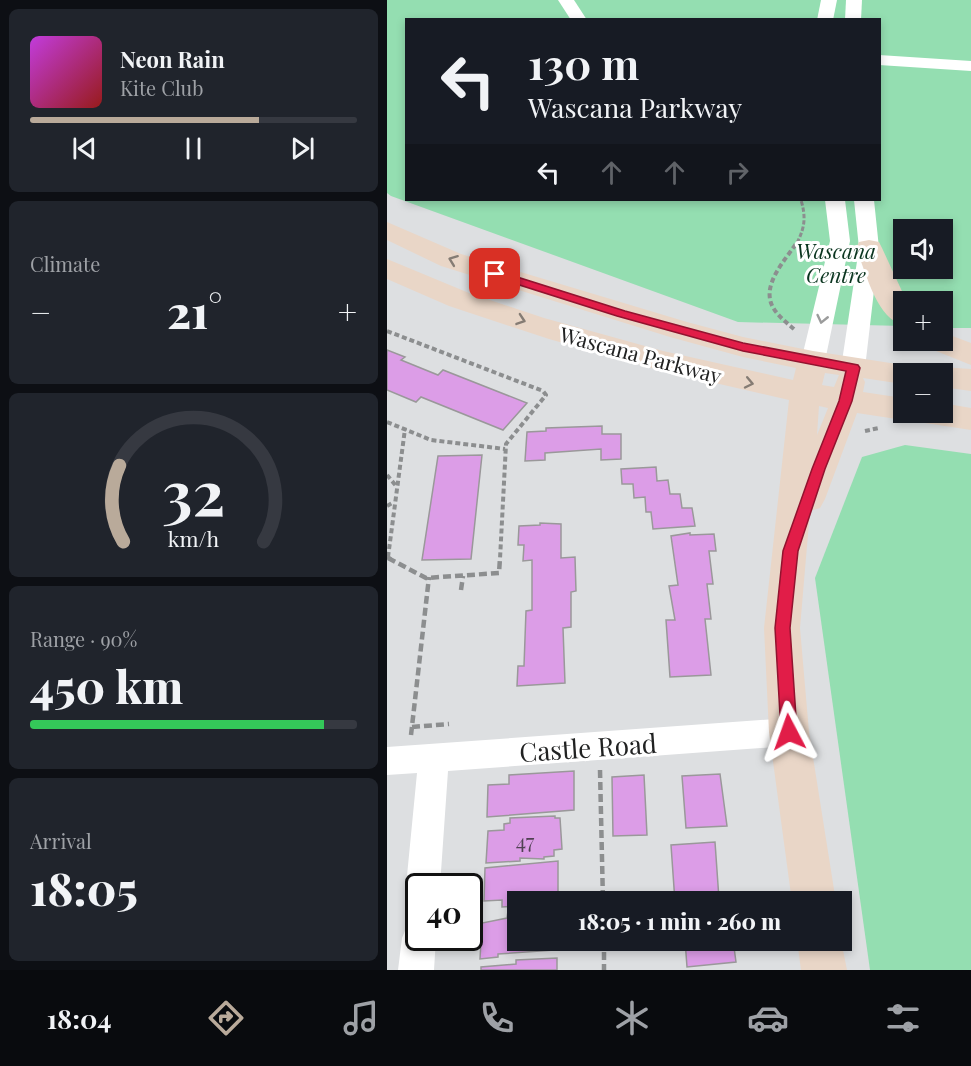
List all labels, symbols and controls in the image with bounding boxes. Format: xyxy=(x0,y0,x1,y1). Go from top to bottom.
text: 130 m xyxy=(528,35,639,91)
icon: left xyxy=(429,42,507,120)
text: Neon Rain xyxy=(120,44,225,74)
text: Kite Club xyxy=(120,74,204,101)
text: Wascana Parkway xyxy=(528,89,742,125)
icon: previous xyxy=(68,132,101,165)
icon: pause xyxy=(177,132,210,165)
icon: next xyxy=(286,132,319,165)
icon: left xyxy=(532,156,565,189)
icon: ahead xyxy=(595,156,628,189)
icon: ahead xyxy=(658,156,691,189)
icon: right xyxy=(721,156,754,189)
map controls xyxy=(893,219,953,423)
button: sound xyxy=(893,219,953,279)
park label: Wascana Centre xyxy=(796,236,876,288)
pin xyxy=(469,248,520,299)
text: Climate xyxy=(30,250,100,277)
one-way arrow xyxy=(448,255,459,267)
icon: arrive xyxy=(478,257,511,290)
text: 21° xyxy=(167,280,222,340)
text: − xyxy=(30,289,51,333)
text: + xyxy=(338,289,357,333)
button: + xyxy=(893,291,953,351)
one-way arrow xyxy=(515,313,526,326)
one-way arrow xyxy=(816,313,829,323)
street label: Wascana Parkway xyxy=(556,319,725,389)
button: − xyxy=(893,363,953,423)
one-way arrow xyxy=(744,375,754,388)
text: 32 xyxy=(162,448,225,532)
text: km/h xyxy=(168,524,220,552)
text: Range · 90% xyxy=(30,625,137,652)
text: 450 km xyxy=(30,655,183,715)
position arrow xyxy=(757,700,821,764)
street label: Castle Road xyxy=(518,725,658,769)
house number: 47 xyxy=(516,826,535,854)
text: Arrival xyxy=(30,827,92,854)
text: 18:05 xyxy=(30,857,138,917)
speed limit sign: 40 xyxy=(405,873,483,951)
text: 18:05 · 1 min · 260 m xyxy=(578,906,781,936)
icon: directions xyxy=(205,997,247,1039)
icon: music xyxy=(340,997,382,1039)
icon: phone xyxy=(476,997,518,1039)
icon: climate xyxy=(611,997,653,1039)
icon: car xyxy=(747,997,789,1039)
icon: filters xyxy=(882,997,924,1039)
text: 18:04 xyxy=(47,1000,111,1036)

